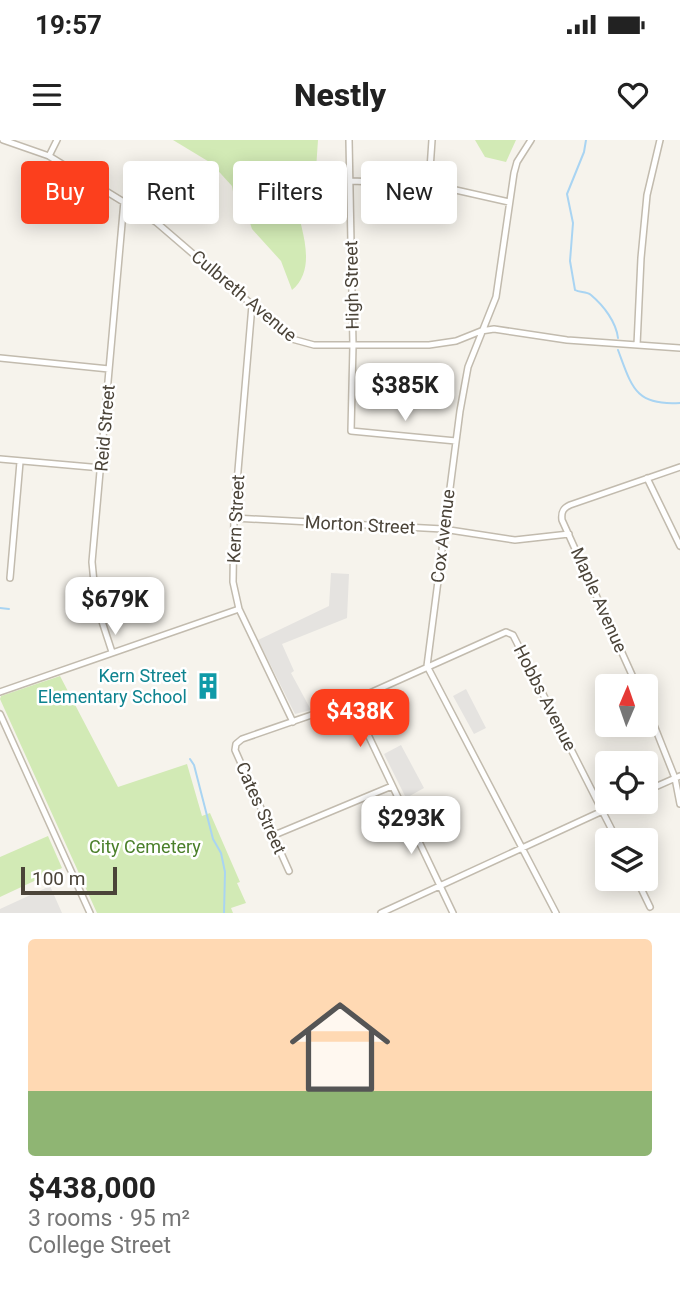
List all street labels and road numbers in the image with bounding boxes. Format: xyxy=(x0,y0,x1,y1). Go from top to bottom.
street label: High Street xyxy=(340,240,363,330)
street label: Culbreth Avenue xyxy=(187,246,301,346)
street label: Reid Street xyxy=(90,384,119,472)
street label: Kern Street xyxy=(223,474,248,564)
street label: Cox Avenue xyxy=(426,488,459,584)
street label: Morton Street xyxy=(304,511,416,538)
street label: Maple Avenue xyxy=(567,544,632,656)
street label: Hobbs Avenue xyxy=(510,641,581,754)
street label: Cates Street xyxy=(232,759,291,857)

